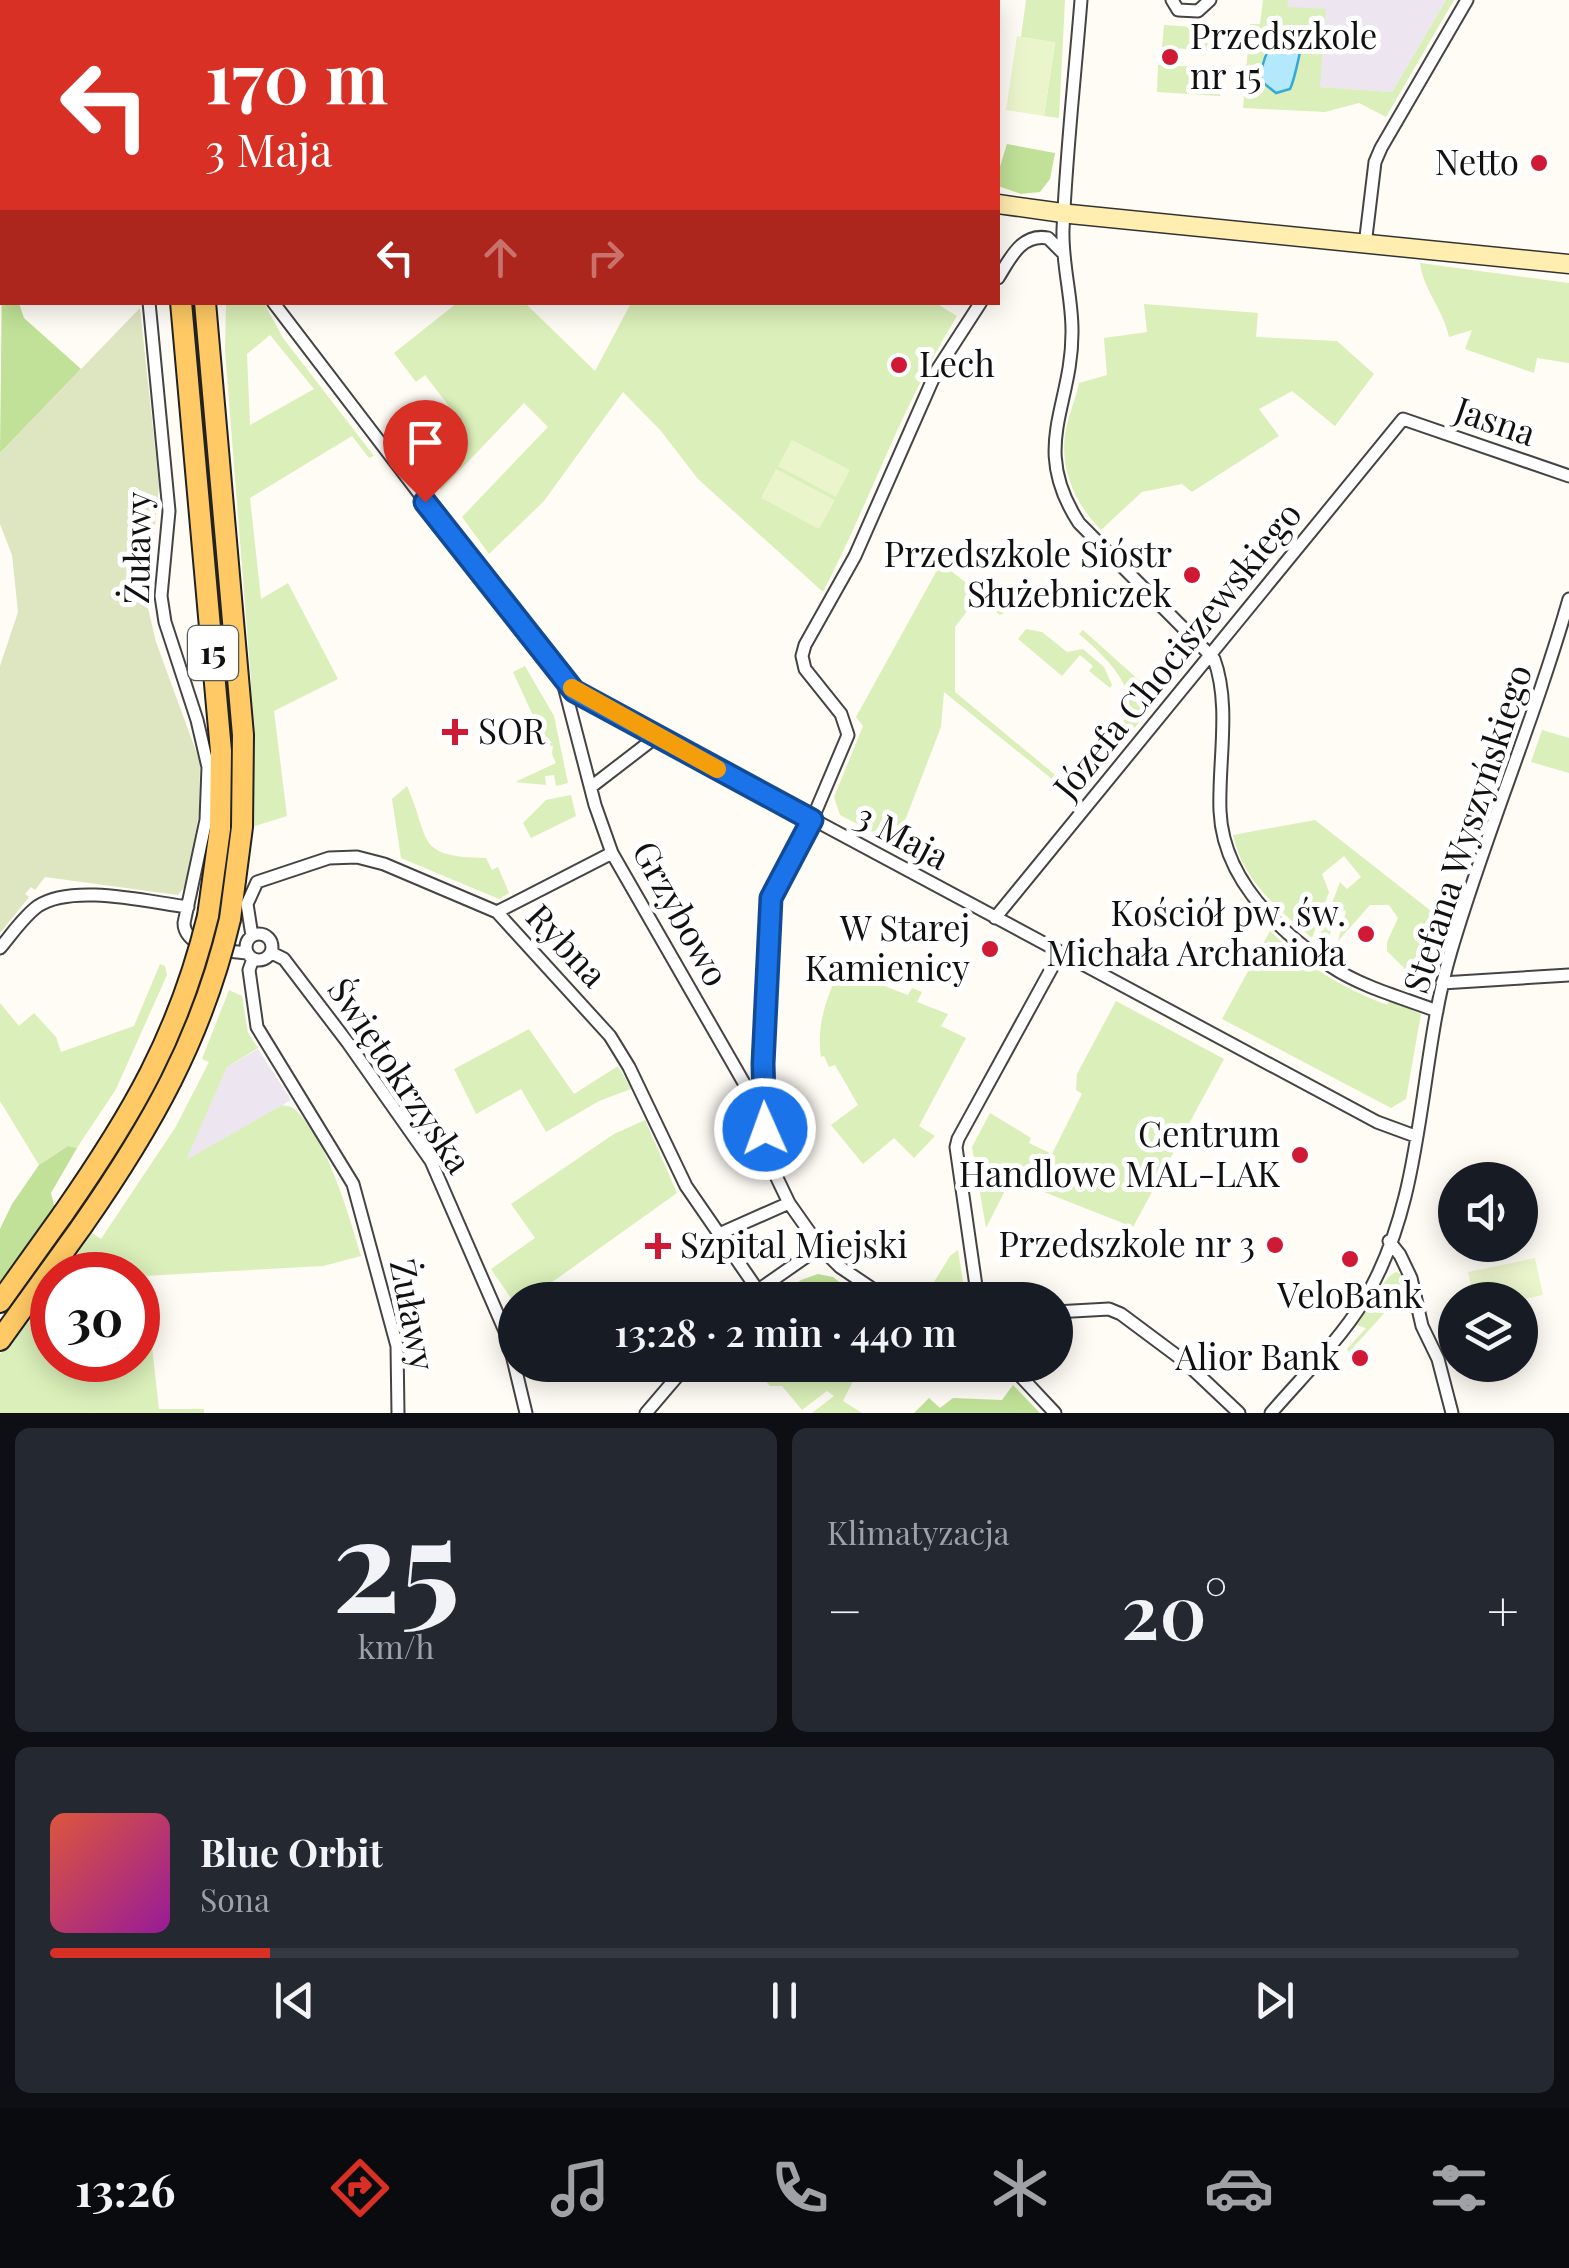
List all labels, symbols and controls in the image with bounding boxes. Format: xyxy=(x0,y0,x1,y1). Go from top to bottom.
place label: Przedszkole nr 15 xyxy=(1190,11,1378,98)
text: 170 m xyxy=(205,28,388,122)
icon: left xyxy=(40,40,170,170)
marker: Przedszkole nr 15 xyxy=(1159,46,1181,68)
text: 3 Maja xyxy=(205,118,332,178)
place label: Netto xyxy=(1435,137,1519,184)
marker: Netto xyxy=(1528,152,1550,174)
icon: left xyxy=(368,230,423,285)
icon: ahead xyxy=(473,230,528,285)
icon: right xyxy=(578,230,633,285)
place label: Lech xyxy=(919,339,995,386)
marker: Lech xyxy=(888,354,910,376)
street label: Jasna xyxy=(1448,384,1543,455)
pin xyxy=(383,400,468,503)
icon: arrive xyxy=(398,415,453,470)
street label: Żuławy xyxy=(111,491,160,605)
street label: Józefa Chociszewskiego xyxy=(1041,491,1311,809)
place label: Przedszkole Sióstr Służebniczek xyxy=(884,529,1172,616)
marker: Przedszkole Sióstr Służebniczek xyxy=(1181,564,1203,586)
road number: 15 xyxy=(188,626,238,680)
street label: Stefana Wyszyńskiego xyxy=(1390,658,1541,999)
place label: SOR xyxy=(478,706,547,753)
marker: SOR xyxy=(442,719,468,745)
street label: 3 Maja xyxy=(848,791,958,879)
street label: Grzybowo xyxy=(623,832,741,994)
place label: Kościół pw. św. Michała Archanioła xyxy=(1046,888,1347,975)
street label: Rybna xyxy=(517,892,619,997)
place label: W Starej Kamienicy xyxy=(805,903,970,990)
marker: Kościół pw. św. Michała Archanioła xyxy=(1355,923,1377,945)
marker: W Starej Kamienicy xyxy=(979,938,1001,960)
street label: Świętokrzyska xyxy=(318,968,484,1182)
position arrow xyxy=(713,1077,817,1181)
place label: Centrum Handlowe MAL-LAK xyxy=(959,1109,1280,1196)
marker: Centrum Handlowe MAL-LAK xyxy=(1289,1144,1311,1166)
map controls xyxy=(1438,1162,1538,1382)
button: sound xyxy=(1438,1162,1538,1262)
place label: Przedszkole nr 3 xyxy=(999,1219,1255,1266)
place label: Szpital Miejski xyxy=(680,1220,908,1267)
marker: Szpital Miejski xyxy=(645,1233,671,1259)
marker: Przedszkole nr 3 xyxy=(1264,1234,1286,1256)
marker: VeloBank xyxy=(1339,1248,1361,1270)
speed limit sign: 30 xyxy=(30,1252,160,1382)
street label: Żuławy xyxy=(381,1255,448,1375)
place label: VeloBank xyxy=(1276,1270,1423,1317)
button: layers xyxy=(1438,1282,1538,1382)
text: 13:28 · 2 min · 440 m xyxy=(614,1306,957,1357)
place label: Alior Bank xyxy=(1175,1332,1340,1379)
marker: Alior Bank xyxy=(1349,1347,1371,1369)
text: 25 xyxy=(332,1472,460,1646)
text: Klimatyzacja xyxy=(827,1510,1010,1553)
text: 20° xyxy=(1121,1559,1228,1659)
text: − xyxy=(827,1572,863,1646)
text: + xyxy=(1487,1572,1519,1646)
text: km/h xyxy=(358,1624,434,1667)
text: Blue Orbit xyxy=(200,1826,383,1877)
text: Sona xyxy=(200,1877,270,1920)
icon: previous xyxy=(267,1973,322,2028)
icon: pause xyxy=(757,1973,812,2028)
icon: next xyxy=(1247,1973,1302,2028)
icon: directions xyxy=(325,2153,395,2223)
icon: music xyxy=(545,2153,615,2223)
icon: phone xyxy=(765,2153,835,2223)
icon: climate xyxy=(985,2153,1055,2223)
icon: car xyxy=(1204,2153,1274,2223)
icon: filters xyxy=(1424,2153,1494,2223)
text: 13:26 xyxy=(75,2158,176,2218)

